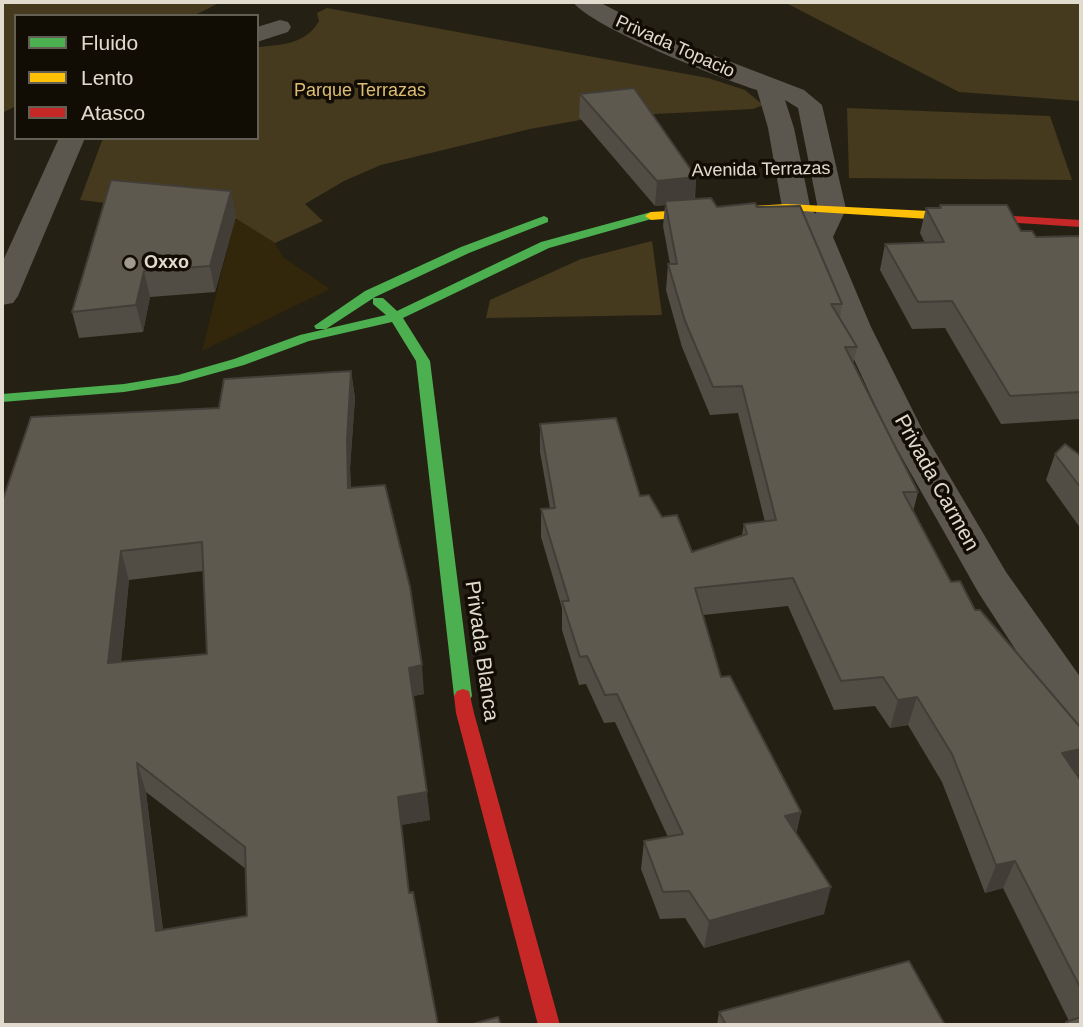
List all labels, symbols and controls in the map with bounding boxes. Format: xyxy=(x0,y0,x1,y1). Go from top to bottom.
street label: Privada Topacio xyxy=(612,11,738,83)
legend xyxy=(14,14,259,140)
text: Fluido xyxy=(81,31,138,54)
text: Lento xyxy=(81,66,134,89)
park label: Parque Terrazas xyxy=(294,80,426,102)
text: Atasco xyxy=(81,101,145,124)
street label: Avenida Terrazas xyxy=(691,158,831,182)
place label: Oxxo xyxy=(144,252,189,274)
marker: Oxxo xyxy=(122,255,138,271)
street label: Privada Carmen xyxy=(888,411,984,555)
street label: Privada Blanca xyxy=(459,579,503,723)

